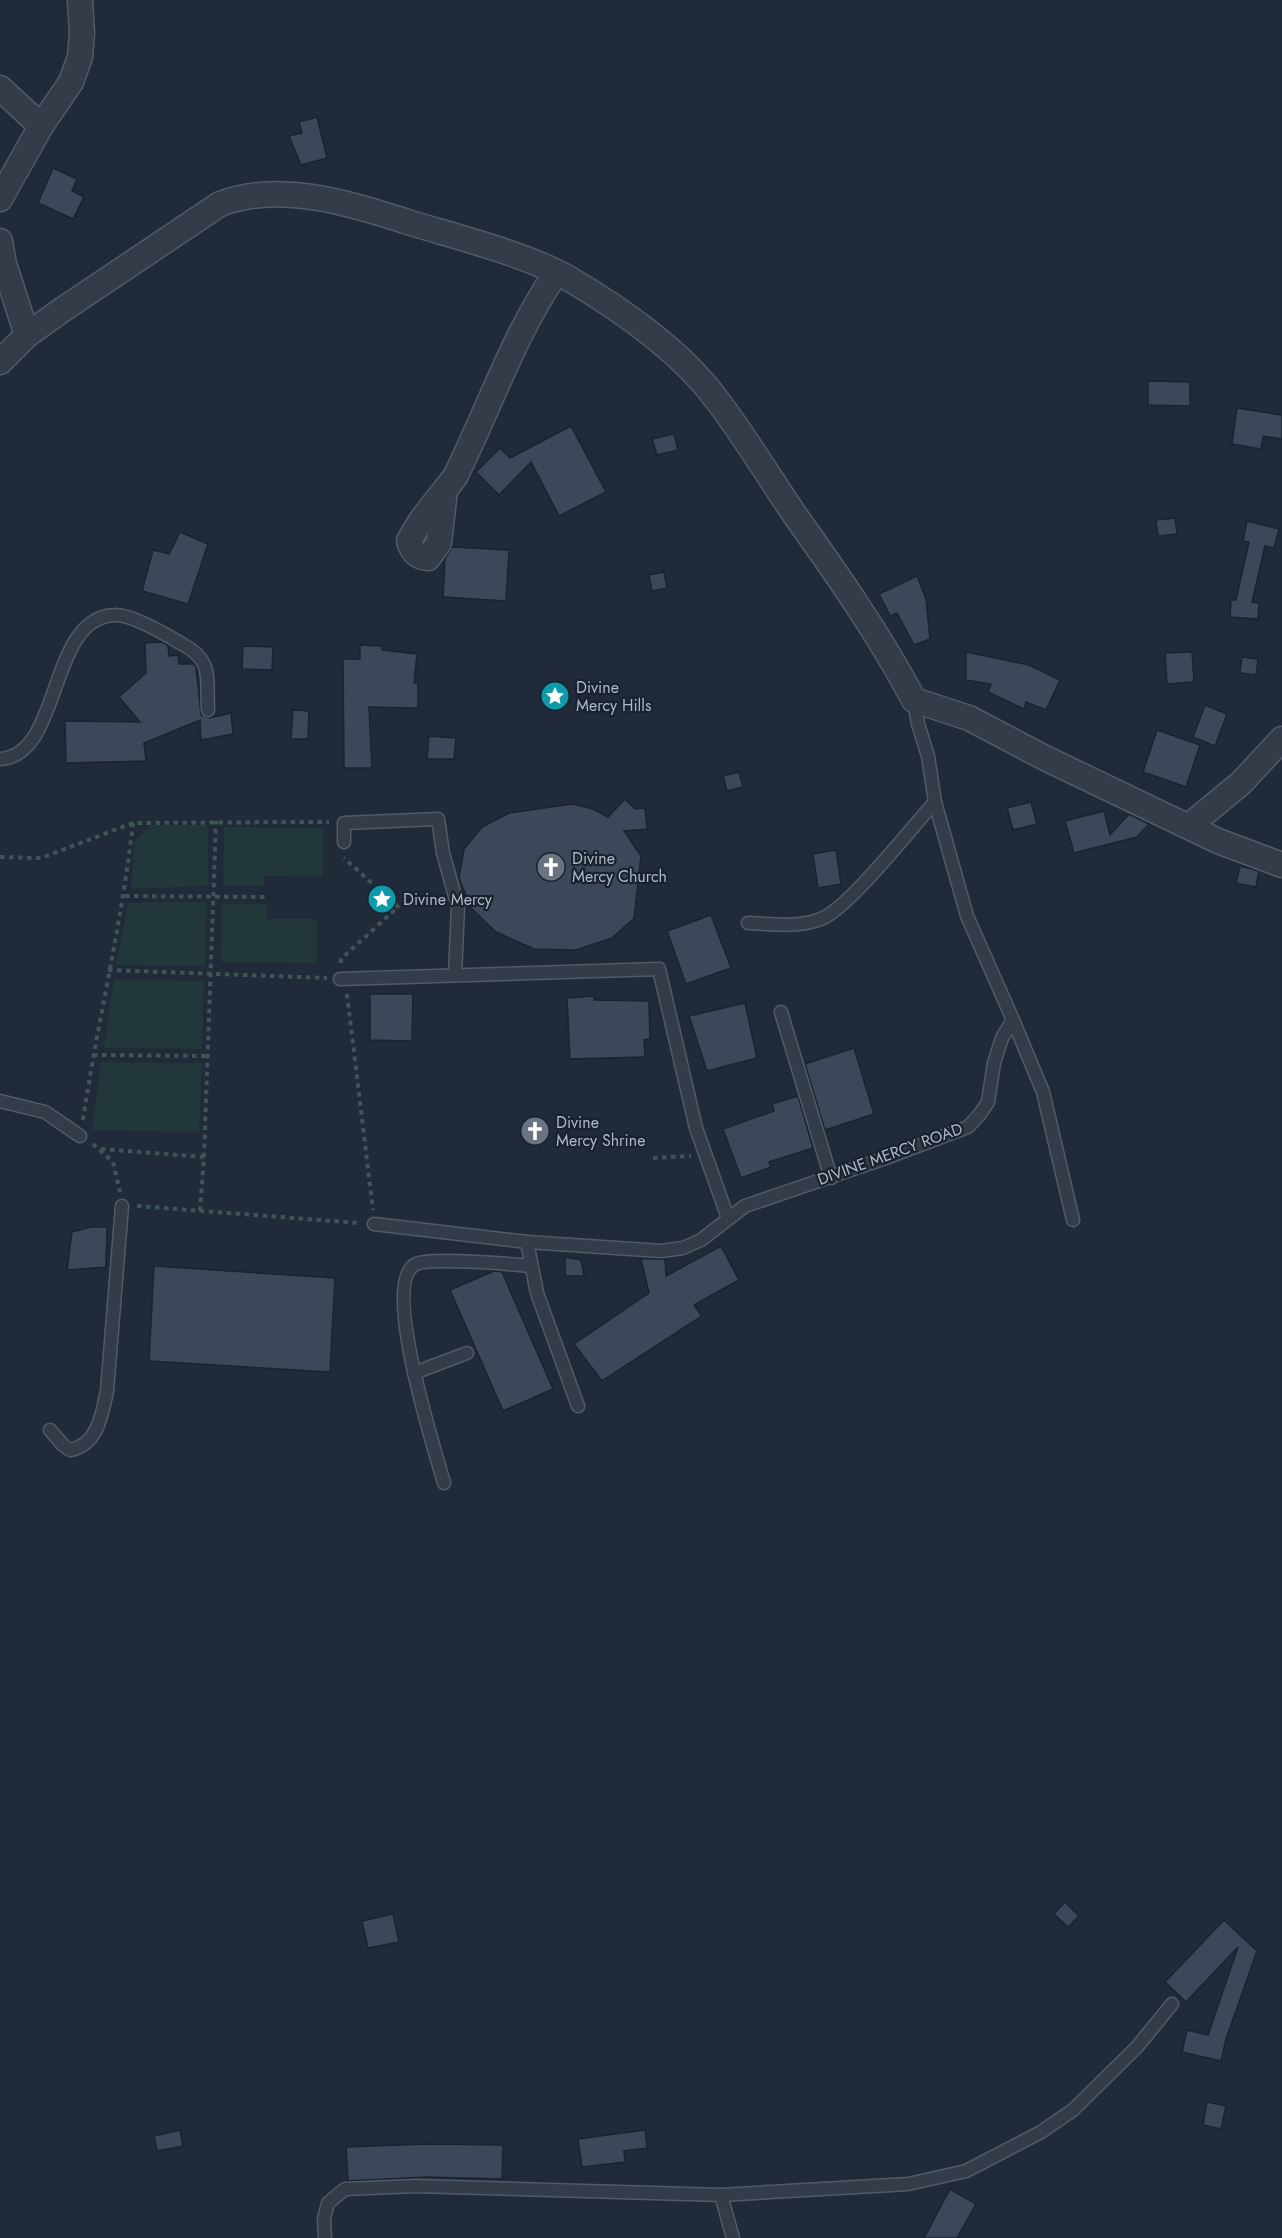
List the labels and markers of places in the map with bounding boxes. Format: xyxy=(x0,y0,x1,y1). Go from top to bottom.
place label: Divine Mercy Hills xyxy=(576,676,651,717)
place icon: Divine Mercy Hills xyxy=(539,680,571,712)
place label: Divine Mercy Church xyxy=(572,847,667,888)
church icon: Divine Mercy Church xyxy=(535,851,567,883)
place icon: Divine Mercy xyxy=(366,883,398,915)
place label: Divine Mercy xyxy=(403,888,493,911)
place label: Divine Mercy Shrine xyxy=(556,1111,645,1152)
church icon: Divine Mercy Shrine xyxy=(519,1115,551,1147)

